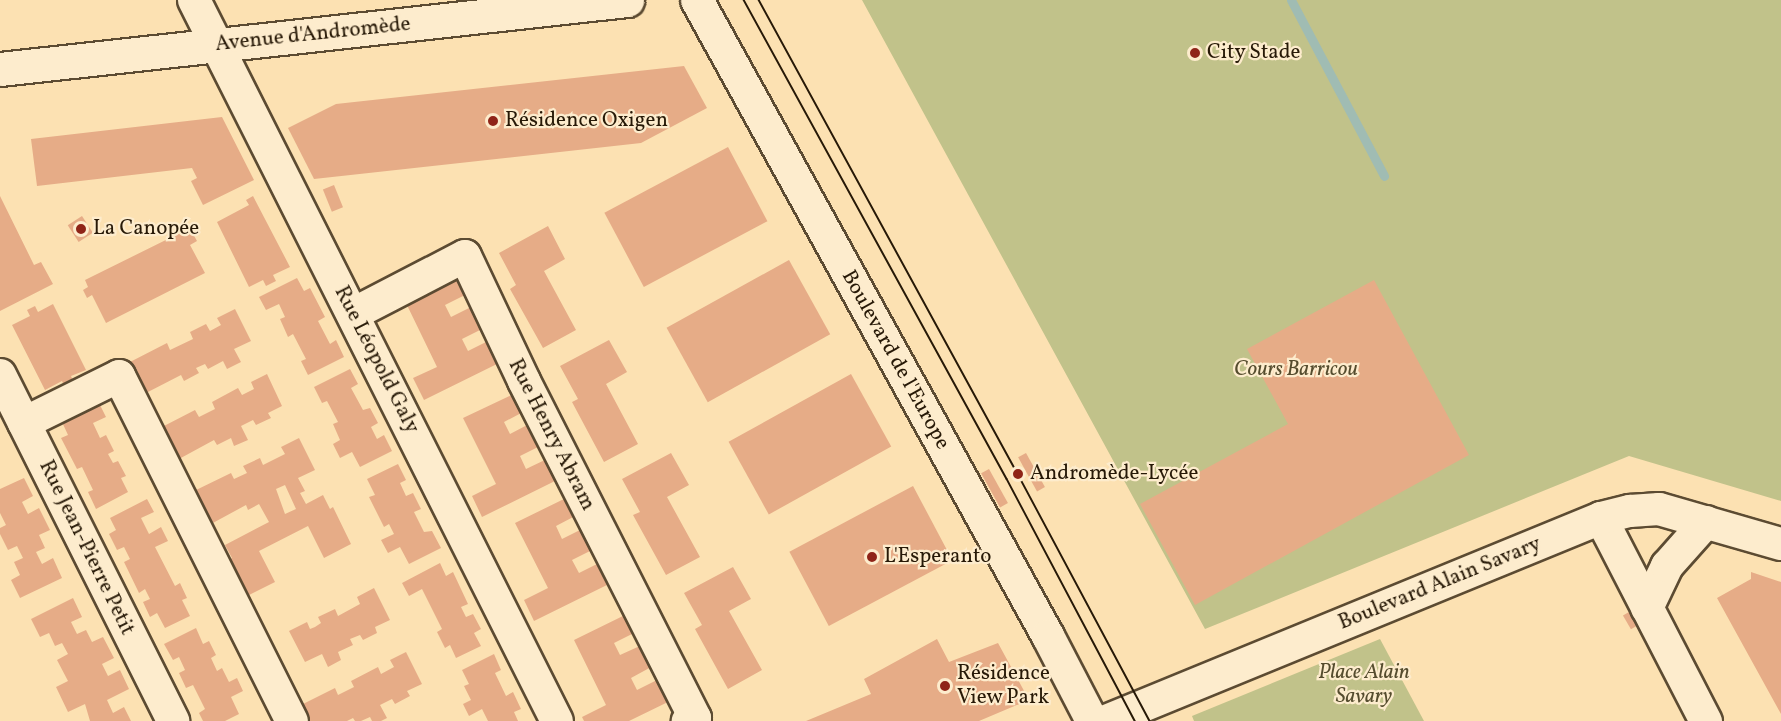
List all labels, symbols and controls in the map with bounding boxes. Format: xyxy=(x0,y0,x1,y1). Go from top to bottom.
street label: Avenue d'Andromède xyxy=(214,12,412,58)
place label: City Stade xyxy=(1207,40,1301,66)
marker: City Stade xyxy=(1188,46,1202,60)
place label: Résidence Oxigen xyxy=(505,108,668,134)
marker: Résidence Oxigen xyxy=(486,114,500,128)
place label: La Canopée xyxy=(93,216,199,242)
marker: La Canopée xyxy=(74,222,88,236)
street label: Boulevard de l'Europe xyxy=(835,266,955,454)
street label: Rue Léopold Galy xyxy=(328,282,424,438)
street label: Rue Henry Abram xyxy=(502,355,600,515)
park label: Cours Barricou xyxy=(1234,357,1358,383)
street label: Rue Jean-Pierre Petit xyxy=(33,456,139,640)
place label: Andromède-Lycée xyxy=(1030,461,1198,487)
marker: Andromède-Lycée xyxy=(1011,467,1025,481)
street label: Boulevard Alain Savary xyxy=(1335,532,1545,636)
place label: L'Esperanto xyxy=(884,544,991,570)
marker: L'Esperanto xyxy=(865,550,879,564)
park label: Place Alain Savary xyxy=(1318,660,1410,710)
place label: Résidence View Park xyxy=(957,661,1050,711)
marker: Résidence View Park xyxy=(938,679,952,693)

